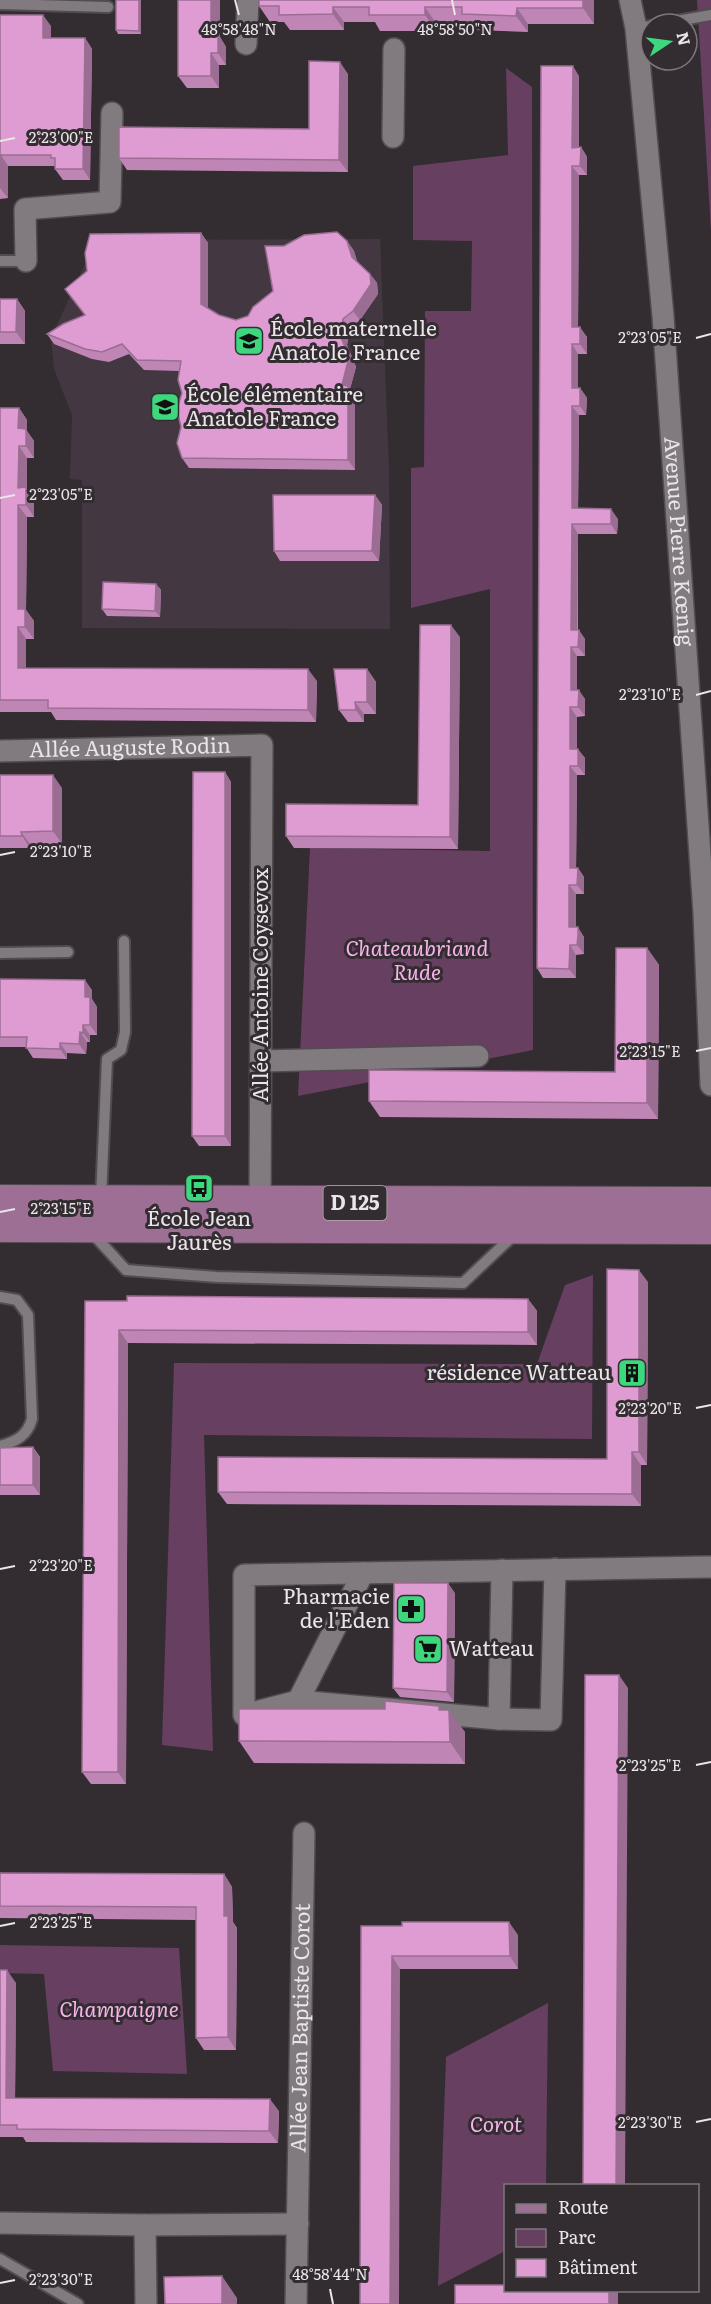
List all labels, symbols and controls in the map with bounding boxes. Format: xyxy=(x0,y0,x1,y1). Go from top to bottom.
north arrow xyxy=(639,12,699,72)
text: 48°58'48"N xyxy=(201,17,277,40)
text: 48°58'50"N xyxy=(417,17,493,40)
text: N xyxy=(671,29,698,48)
text: 2°23'00"E xyxy=(29,125,93,148)
place label: École maternelle Anatole France xyxy=(270,311,437,366)
school or university icon: École maternelle Anatole France xyxy=(233,325,265,357)
text: 2°23'05"E xyxy=(618,325,682,348)
place label: École élémentaire Anatole France xyxy=(186,377,363,432)
school or university icon: École élémentaire Anatole France xyxy=(149,391,181,423)
street label: Avenue Pierre Kœnig xyxy=(658,436,704,648)
text: 2°23'05"E xyxy=(29,482,93,505)
text: 2°23'10"E xyxy=(619,682,681,705)
street label: Allée Auguste Rodin xyxy=(29,728,231,763)
text: 2°23'10"E xyxy=(30,839,92,862)
street label: Allée Antoine Coysevox xyxy=(243,868,274,1102)
park label: Chateaubriand Rude xyxy=(346,931,488,986)
text: 2°23'15"E xyxy=(620,1039,680,1062)
bus stop icon: École Jean Jaurès xyxy=(183,1172,215,1204)
road number: D 125 xyxy=(324,1186,386,1220)
text: 2°23'15"E xyxy=(31,1196,91,1219)
place label: École Jean Jaurès xyxy=(147,1201,251,1256)
place label: résidence Watteau xyxy=(426,1355,611,1386)
building icon: résidence Watteau xyxy=(616,1357,648,1389)
text: 2°23'20"E xyxy=(618,1396,682,1419)
text: 2°23'20"E xyxy=(29,1553,93,1576)
place label: Pharmacie de l'Eden xyxy=(282,1579,390,1634)
pharmacy icon: Pharmacie de l'Eden xyxy=(395,1593,427,1625)
place label: Watteau xyxy=(449,1631,534,1662)
supermarket icon: Watteau xyxy=(412,1633,444,1665)
text: 2°23'25"E xyxy=(619,1753,681,1776)
street label: Allée Jean Baptiste Corot xyxy=(281,1903,316,2153)
text: 2°23'25"E xyxy=(30,1910,92,1933)
park label: Champaigne xyxy=(59,1992,179,2023)
park label: Corot xyxy=(470,2107,523,2138)
text: 2°23'30"E xyxy=(618,2110,682,2133)
legend xyxy=(504,2184,699,2292)
text: Route xyxy=(558,2193,608,2220)
text: Parc xyxy=(558,2223,596,2250)
text: Bâtiment xyxy=(558,2253,638,2280)
text: 48°58'44"N xyxy=(292,2262,368,2285)
text: 2°23'30"E xyxy=(29,2267,93,2290)

